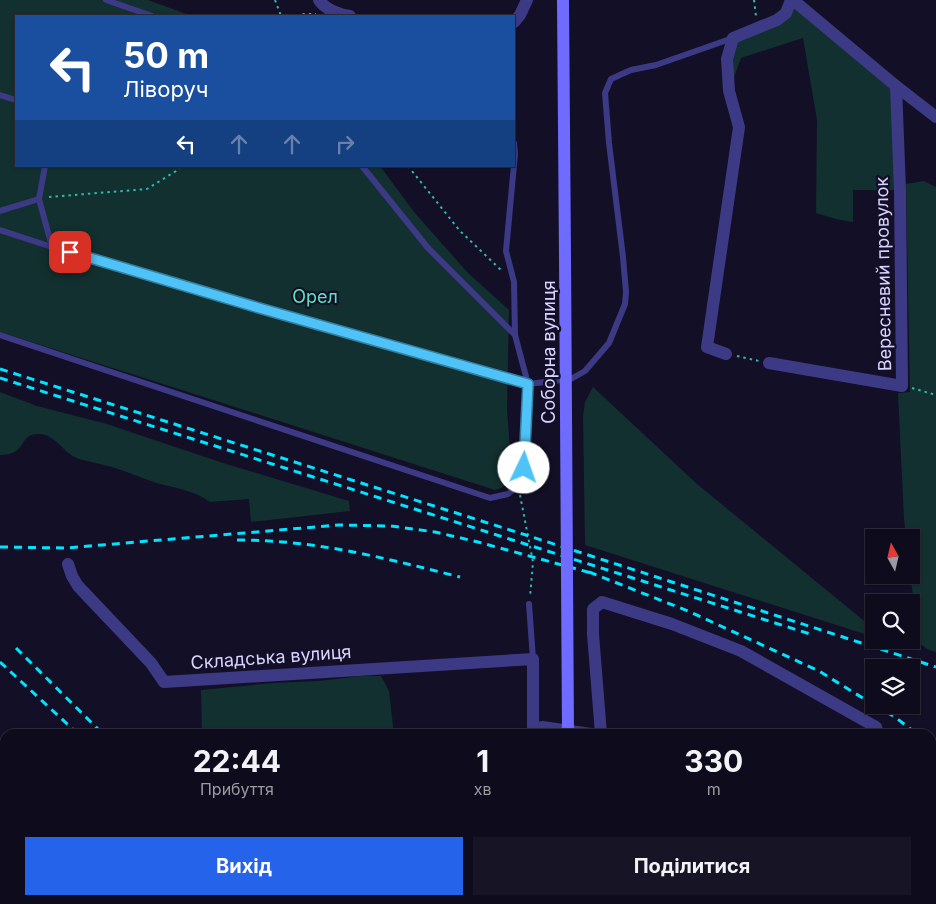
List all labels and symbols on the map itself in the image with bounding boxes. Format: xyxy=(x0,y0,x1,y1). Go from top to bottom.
street label: Вересневий провулок xyxy=(871,176,895,371)
pin xyxy=(49,231,91,273)
street label: Соборна вулиця xyxy=(538,280,559,424)
park label: Орел xyxy=(292,286,338,307)
position arrow xyxy=(497,441,549,493)
north arrow xyxy=(865,529,920,584)
street label: Складська вулиця xyxy=(190,641,352,673)

